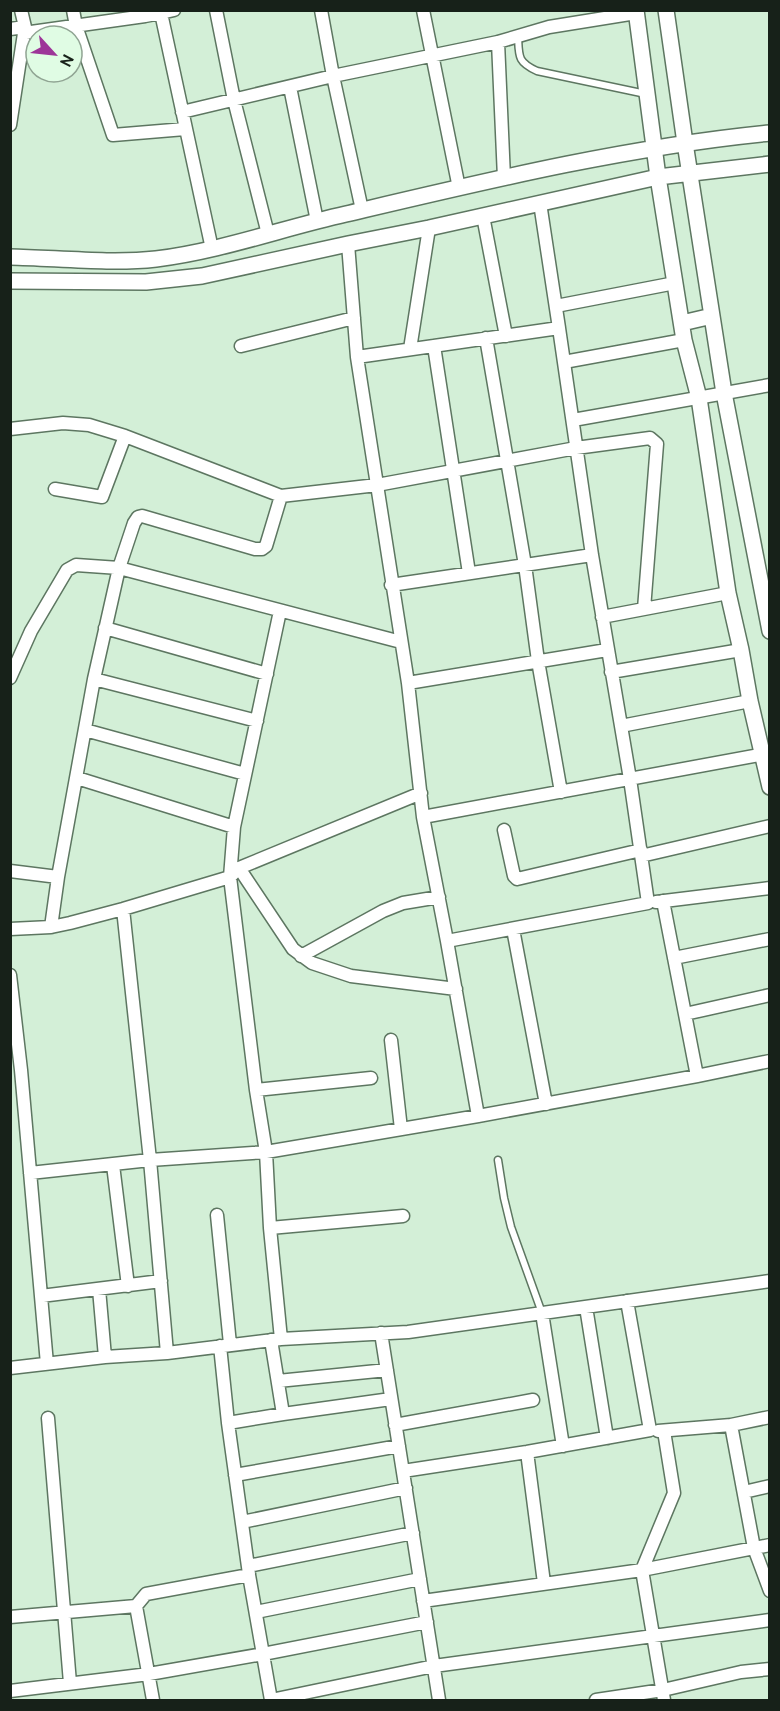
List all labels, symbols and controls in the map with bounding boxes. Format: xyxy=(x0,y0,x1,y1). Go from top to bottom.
north arrow xyxy=(24,24,84,84)
text: N xyxy=(56,51,78,70)

